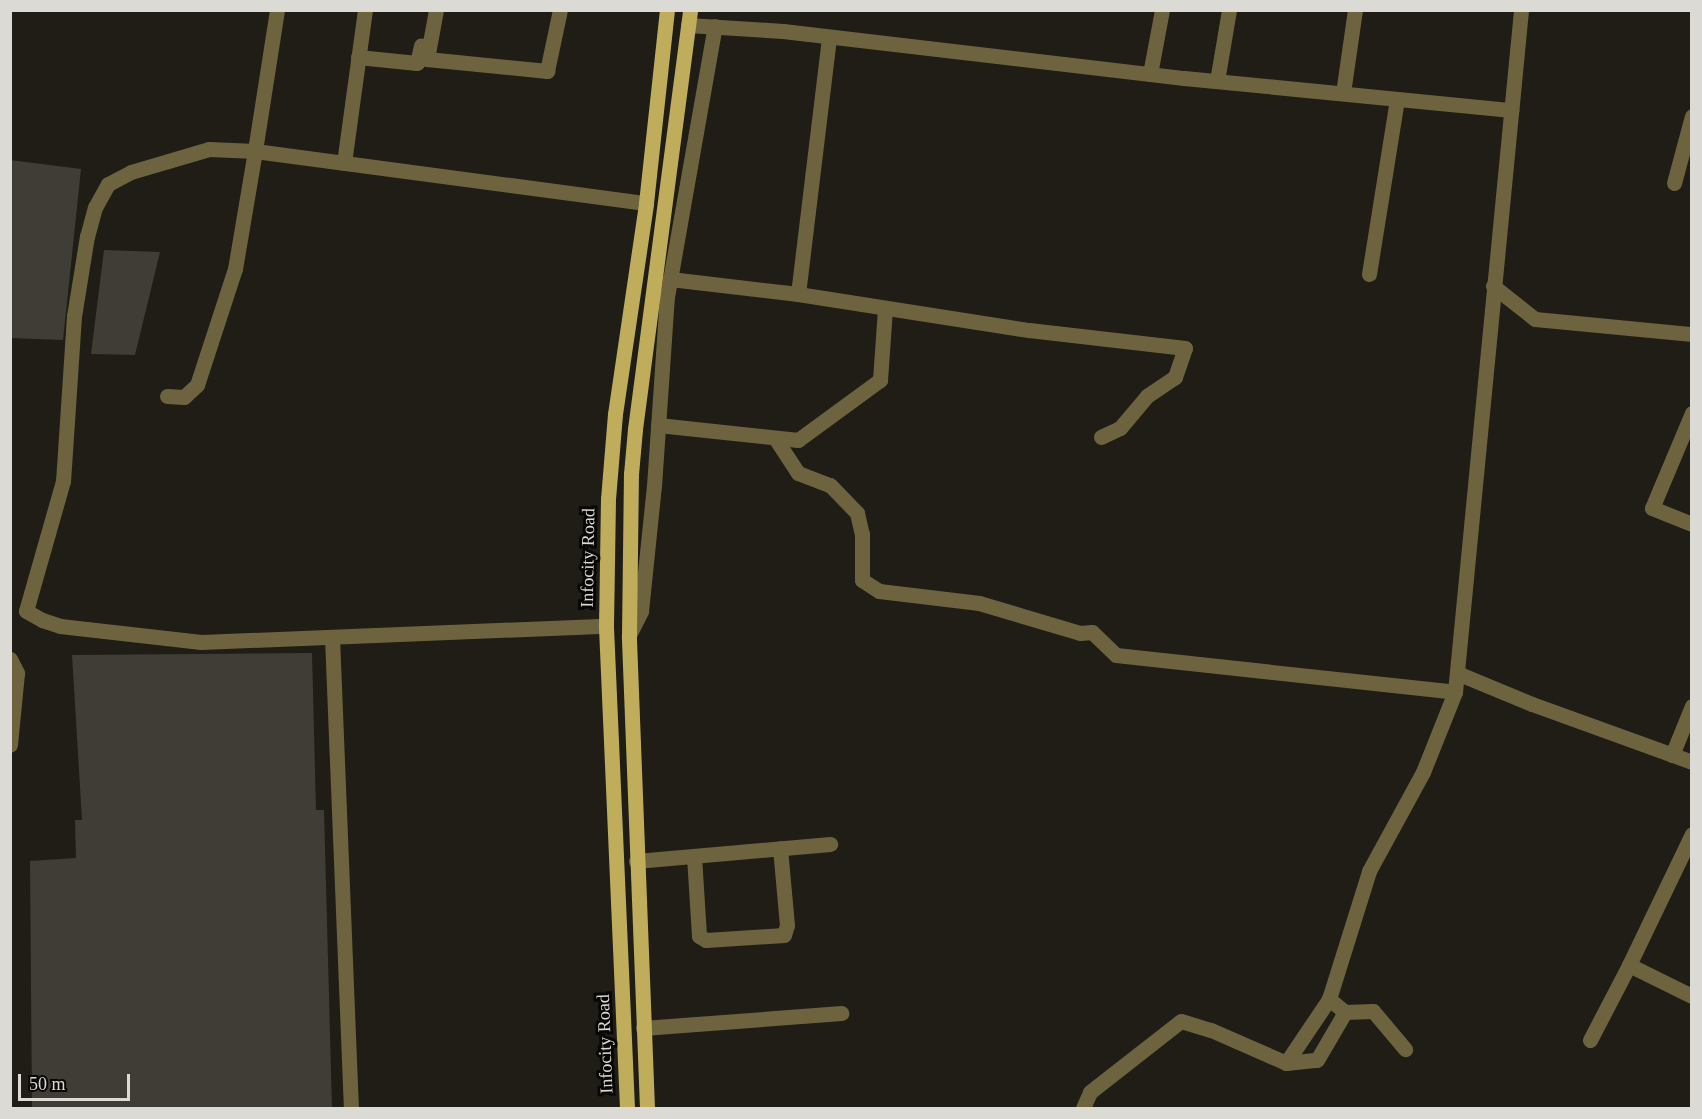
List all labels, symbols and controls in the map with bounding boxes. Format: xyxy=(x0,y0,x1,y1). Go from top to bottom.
street label: Infocity Road xyxy=(576,508,600,608)
street label: Infocity Road xyxy=(592,994,618,1094)
scale bar xyxy=(21,1062,134,1100)
text: 50 m xyxy=(29,1074,66,1094)

